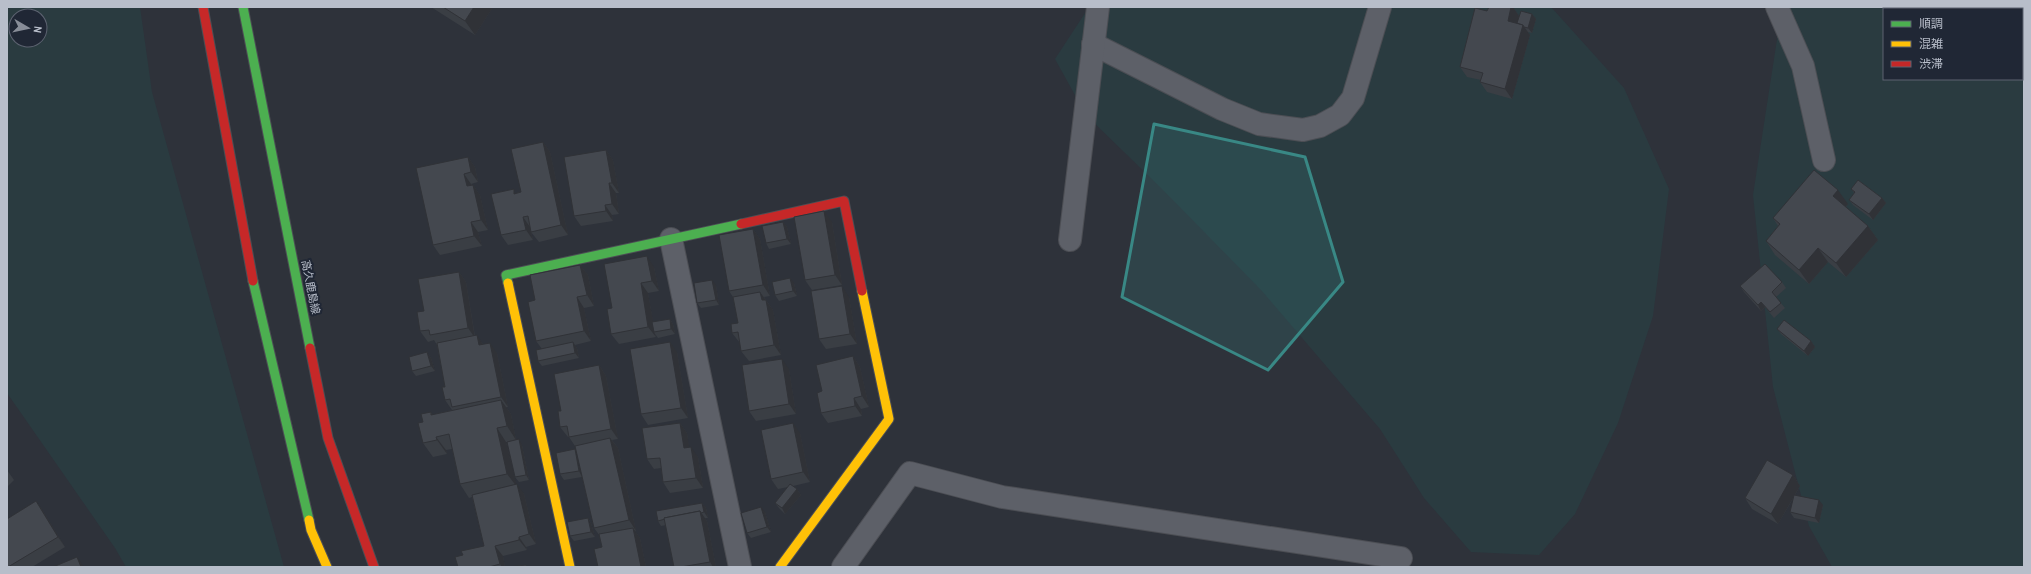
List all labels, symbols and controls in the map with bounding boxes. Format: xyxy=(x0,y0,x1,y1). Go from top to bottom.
north arrow xyxy=(8,8,48,48)
legend xyxy=(1883,8,2023,80)
text: 順調 xyxy=(1919,16,1943,32)
text: N xyxy=(30,25,45,34)
text: 混雑 xyxy=(1919,36,1943,52)
text: 渋滞 xyxy=(1919,56,1943,72)
street label: 高久鹿島線 xyxy=(299,259,323,315)

